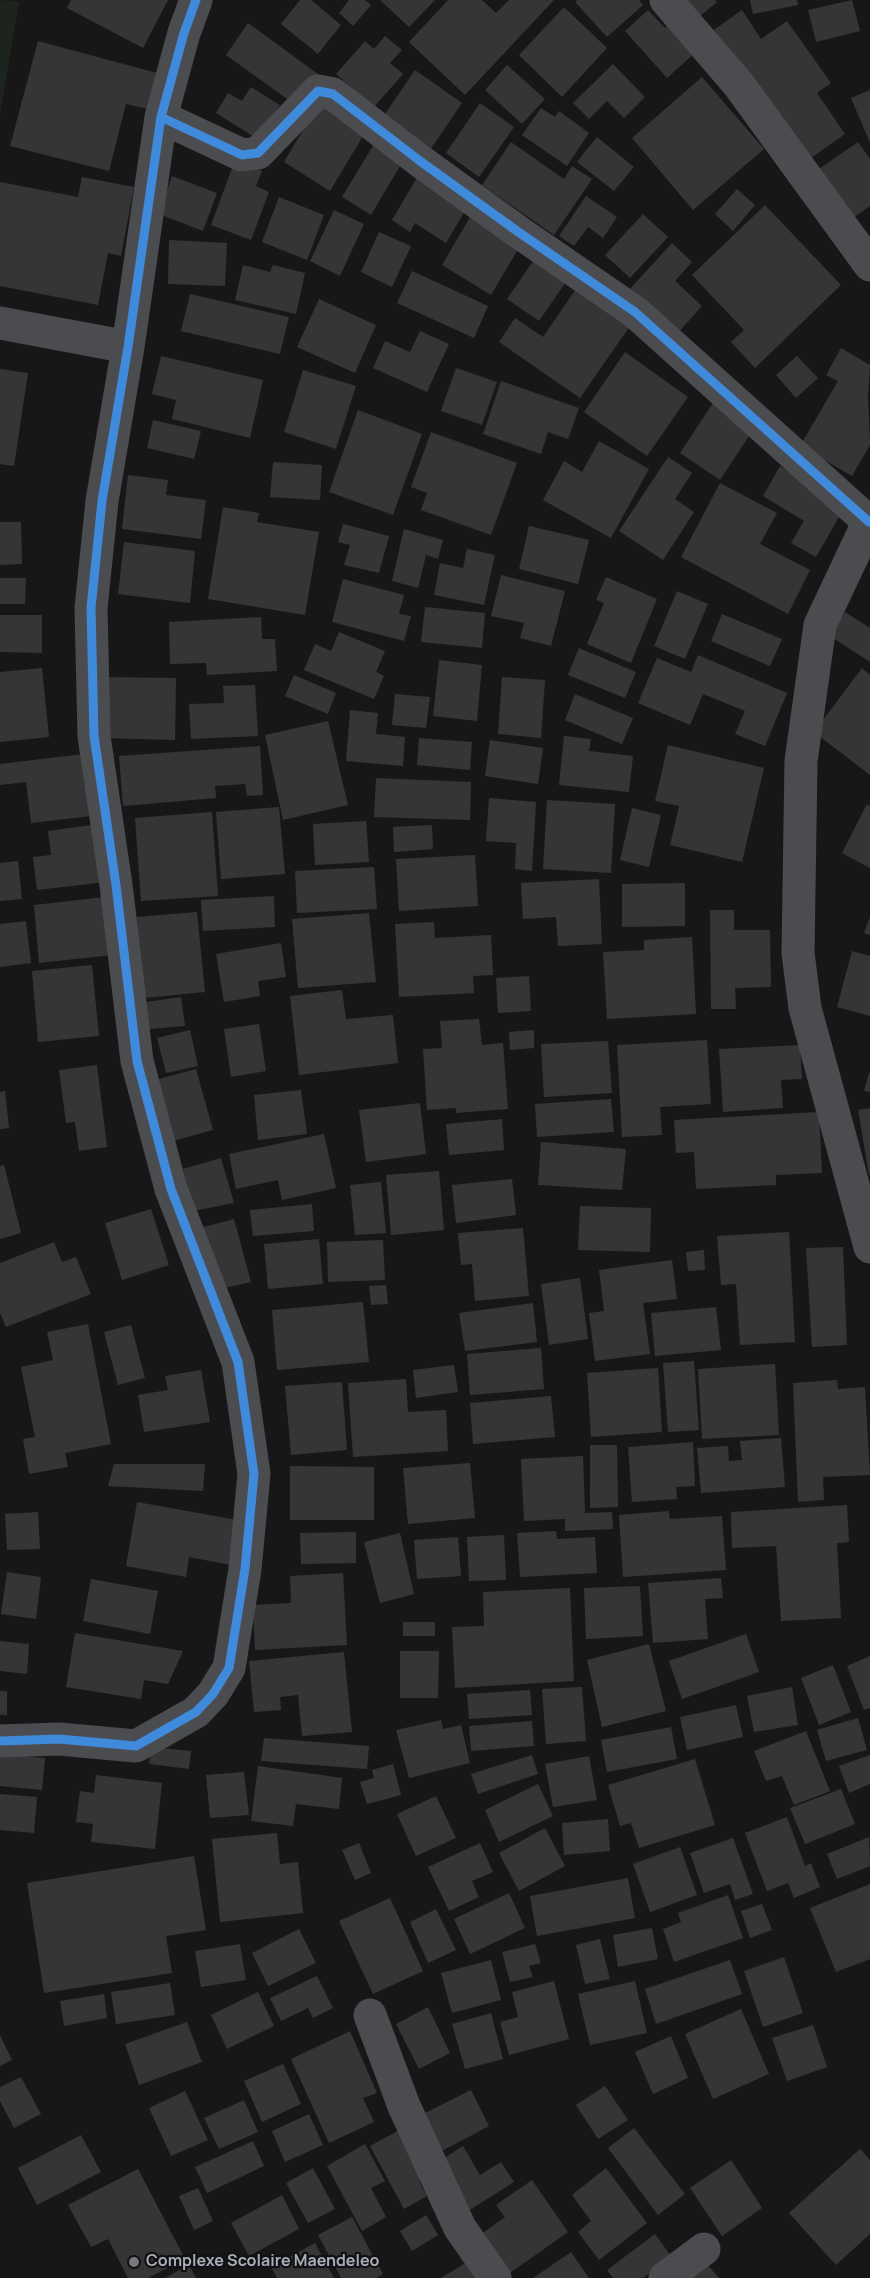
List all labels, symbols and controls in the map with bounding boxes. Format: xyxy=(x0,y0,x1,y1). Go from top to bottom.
place label: Complexe Scolaire Maendeleo xyxy=(146,2252,379,2272)
marker: Complexe Scolaire Maendeleo xyxy=(127,2255,141,2269)

